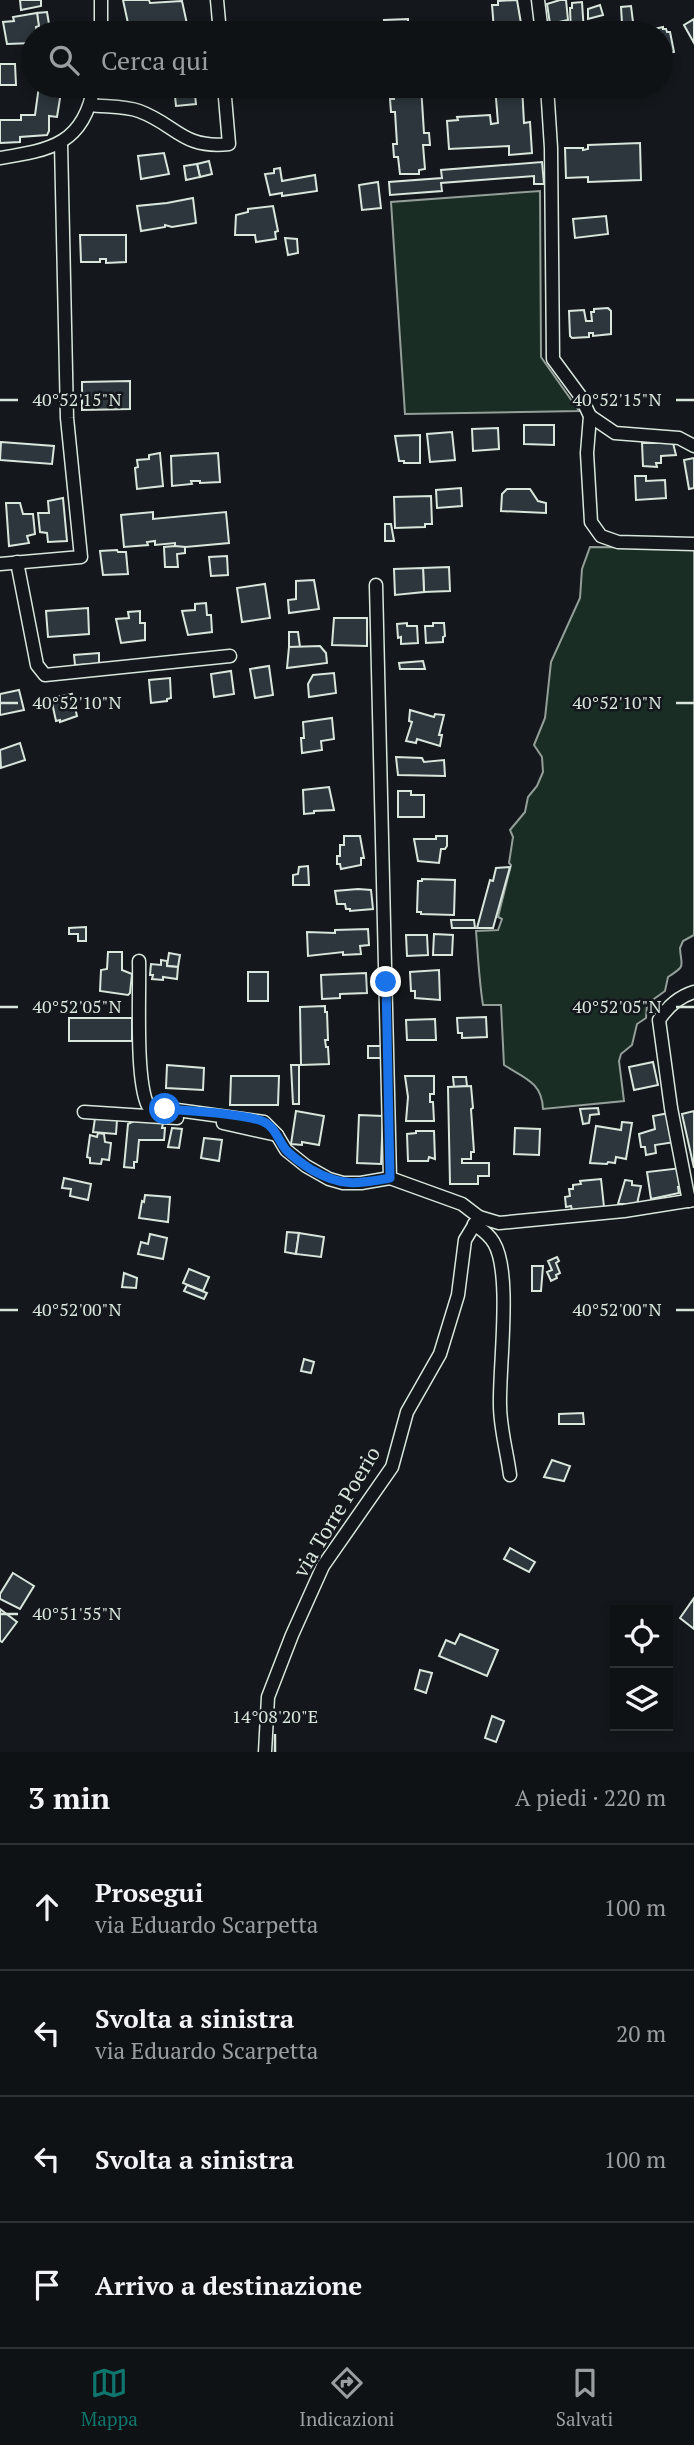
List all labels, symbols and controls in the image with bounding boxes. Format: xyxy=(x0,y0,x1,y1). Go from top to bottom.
search box xyxy=(21,21,673,98)
icon: search xyxy=(45,41,83,79)
text: Cerca qui xyxy=(101,43,209,77)
text: 40°52'15"N xyxy=(32,387,122,411)
text: 40°52'15"N xyxy=(572,387,662,411)
text: 40°52'10"N xyxy=(32,690,122,714)
text: 40°52'10"N xyxy=(572,690,662,714)
route end xyxy=(370,966,401,997)
text: 40°52'05"N xyxy=(32,994,122,1018)
text: 40°52'05"N xyxy=(572,994,662,1018)
route start xyxy=(149,1093,180,1124)
text: 40°52'00"N xyxy=(32,1297,122,1321)
text: 40°52'00"N xyxy=(572,1297,662,1321)
street label: via Torre Poerio xyxy=(286,1441,386,1583)
text: 40°51'55"N xyxy=(32,1601,122,1625)
map controls xyxy=(610,1605,673,1731)
button: locate xyxy=(610,1605,673,1668)
button: layers xyxy=(610,1668,673,1731)
text: 14°08'20"E xyxy=(232,1704,318,1728)
text: 3 min xyxy=(28,1778,110,1818)
text: A piedi · 220 m xyxy=(515,1782,666,1813)
text: Prosegui xyxy=(95,1875,203,1909)
icon: ahead xyxy=(28,1888,66,1926)
text: 100 m xyxy=(604,1892,666,1923)
text: via Eduardo Scarpetta xyxy=(95,1909,318,1940)
text: Svolta a sinistra xyxy=(95,2001,294,2035)
icon: left xyxy=(28,2014,66,2052)
text: 20 m xyxy=(616,2018,666,2049)
text: via Eduardo Scarpetta xyxy=(95,2035,318,2066)
icon: left xyxy=(28,2140,66,2178)
text: Svolta a sinistra xyxy=(95,2142,294,2176)
text: 100 m xyxy=(604,2144,666,2175)
icon: arrive xyxy=(28,2266,66,2304)
text: Arrivo a destinazione xyxy=(95,2268,362,2302)
tab: Mappa xyxy=(81,2364,138,2431)
tab: Indicazioni xyxy=(299,2364,394,2431)
tab: Salvati xyxy=(556,2364,613,2431)

